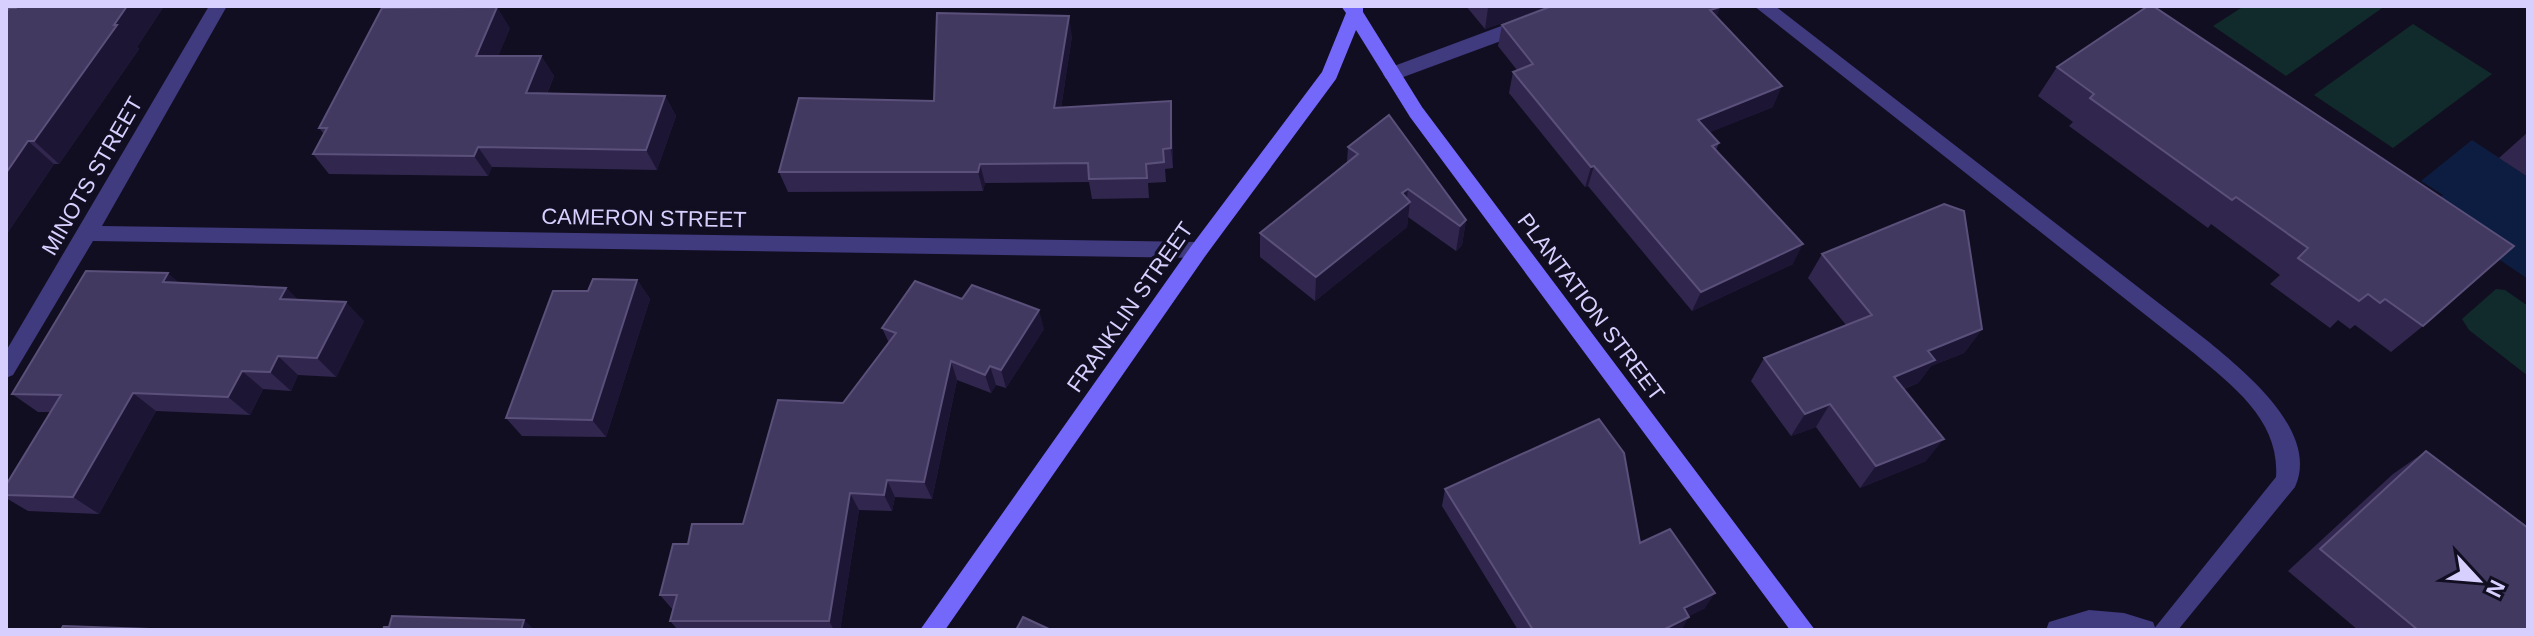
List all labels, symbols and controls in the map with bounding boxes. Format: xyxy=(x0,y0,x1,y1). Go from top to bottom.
street label: MINOTS STREET xyxy=(37,92,147,260)
street label: CAMERON STREET xyxy=(541,204,747,232)
street label: PLANTATION STREET xyxy=(1512,209,1670,405)
street label: FRANKLIN STREET xyxy=(1062,217,1198,397)
north arrow xyxy=(2438,540,2518,620)
text: N xyxy=(2481,576,2510,601)

